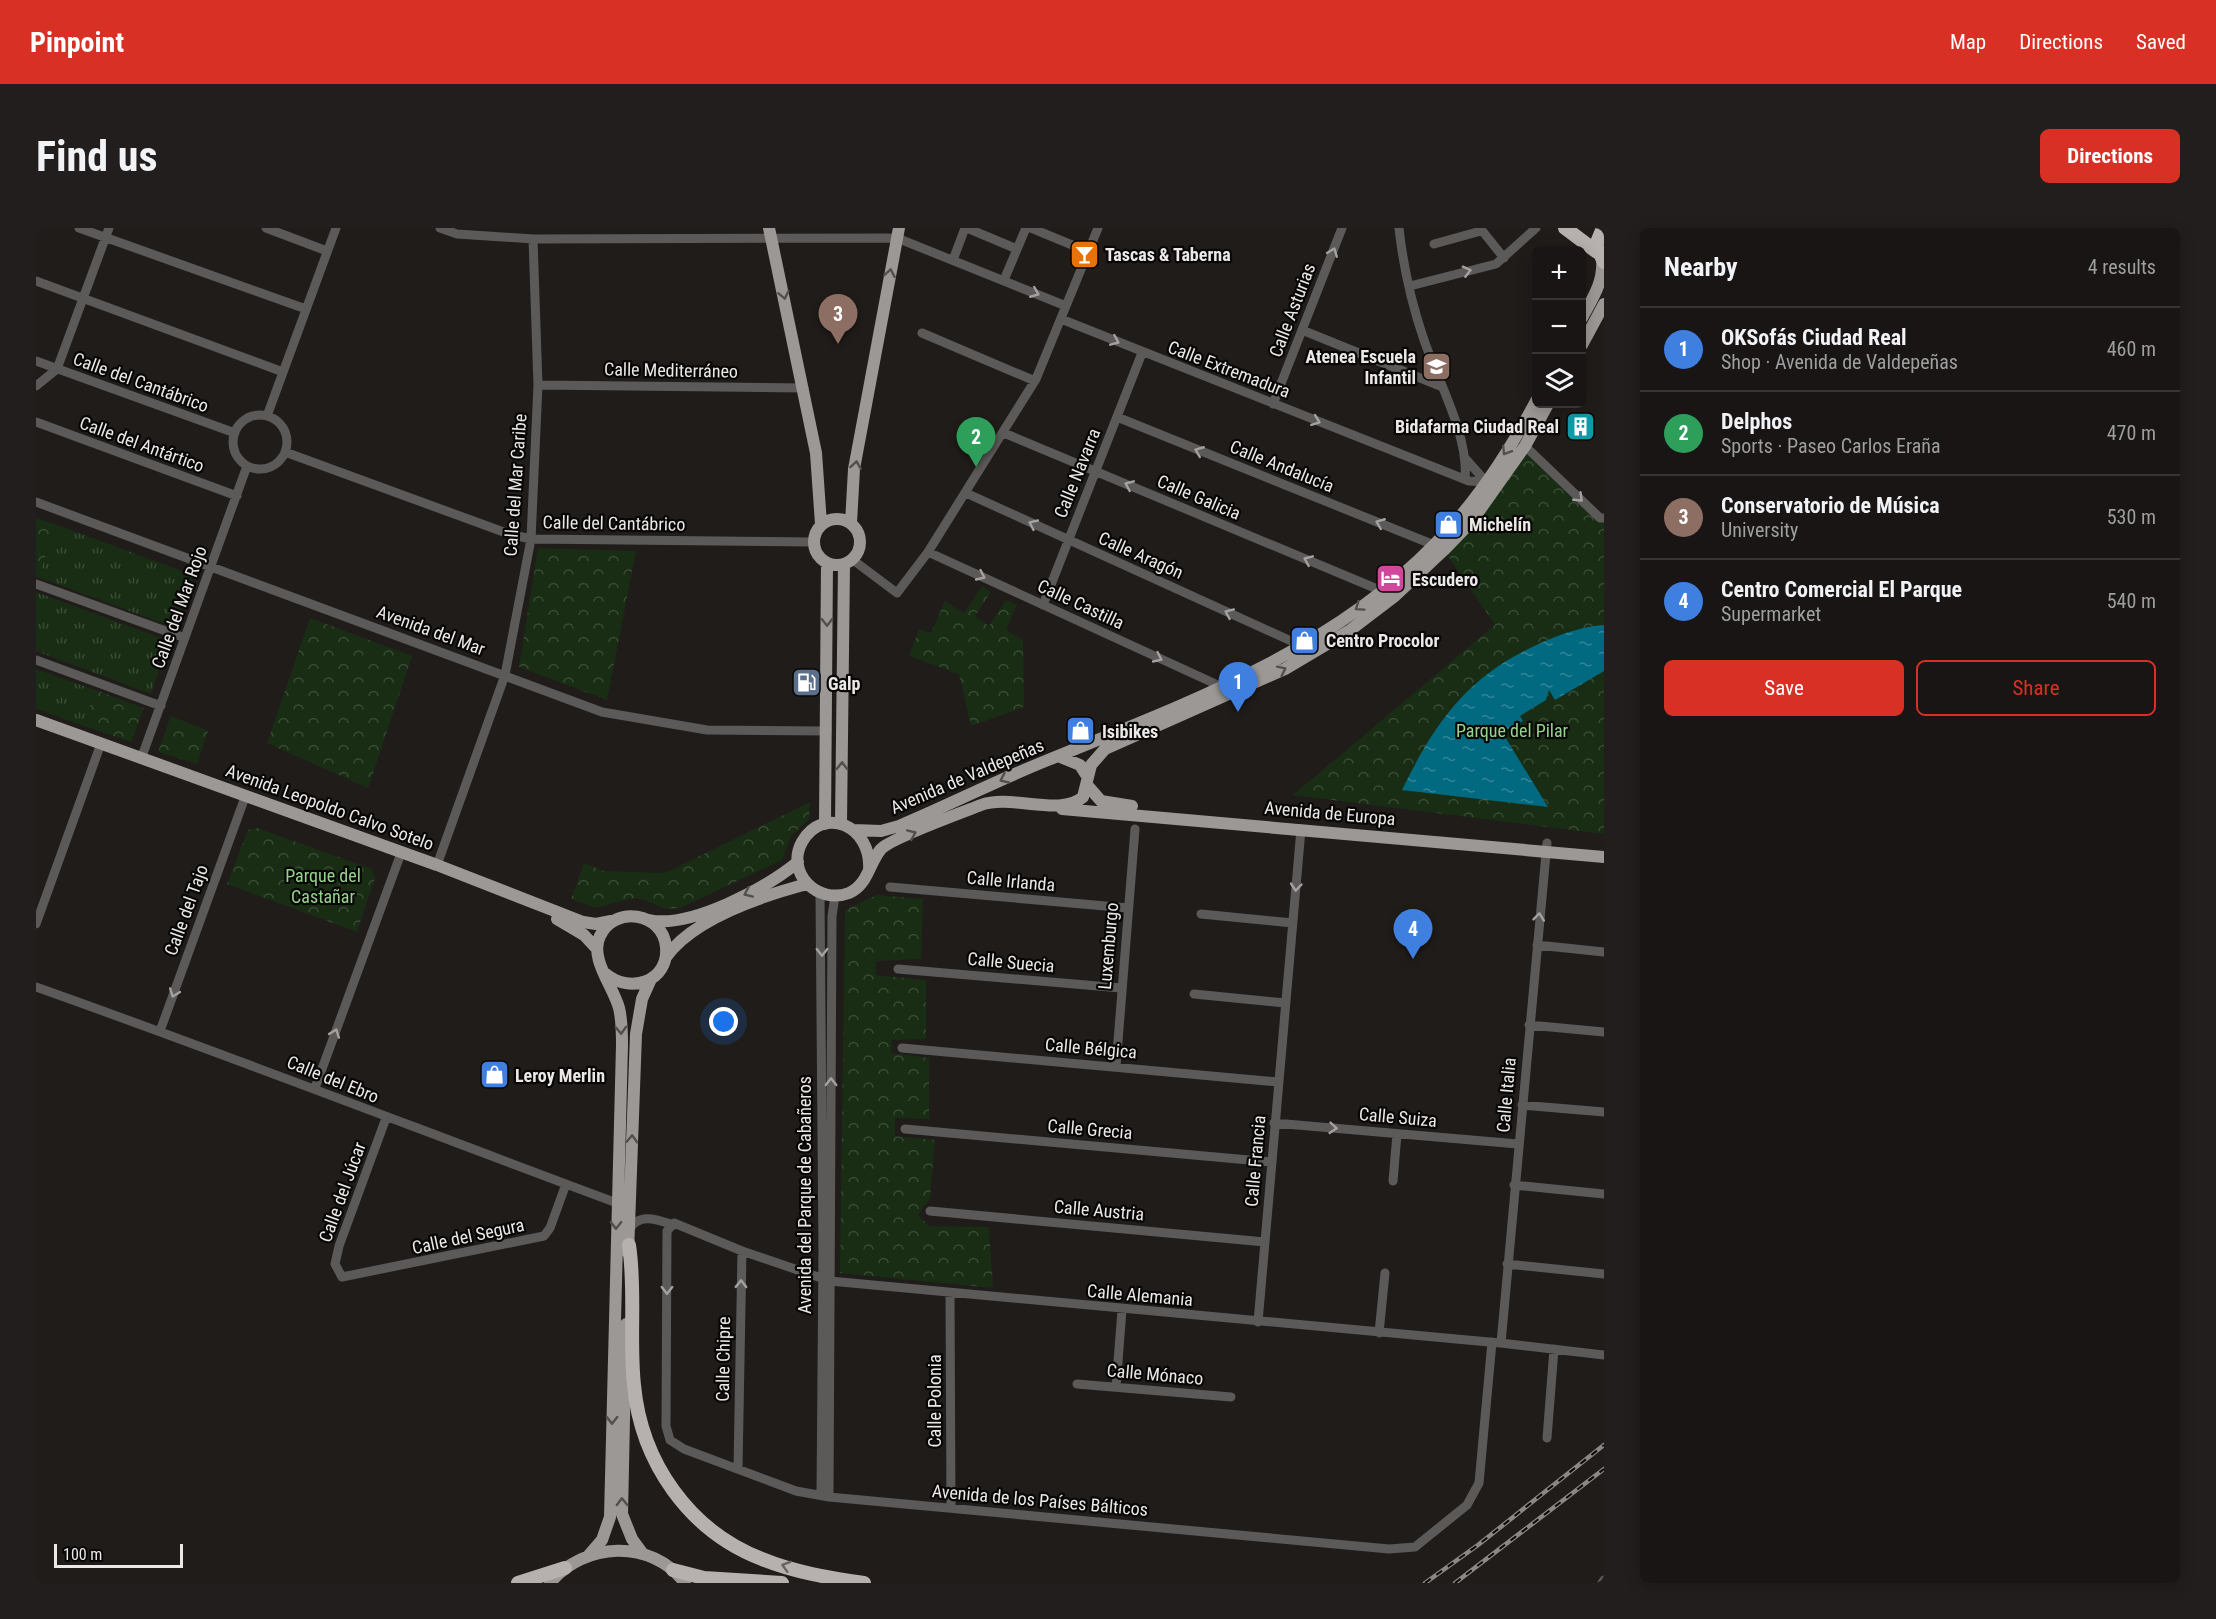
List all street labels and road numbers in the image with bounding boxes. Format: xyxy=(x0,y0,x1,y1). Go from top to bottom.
street label: Calle Asturias xyxy=(1265,260,1319,360)
street label: Calle Extremadura xyxy=(1165,336,1293,402)
street label: Calle del Cantábrico xyxy=(70,348,212,416)
street label: Calle Mediterráneo xyxy=(604,358,738,382)
street label: Calle del Antártico xyxy=(77,412,207,476)
street label: Calle del Mar Caribe xyxy=(500,413,530,557)
street label: Calle Navarra xyxy=(1050,425,1104,521)
street label: Calle Andalucía xyxy=(1227,436,1337,496)
street label: Calle Galicia xyxy=(1154,470,1244,524)
street label: Calle del Cantábrico xyxy=(543,511,685,535)
street label: Calle Aragón xyxy=(1095,527,1187,583)
street label: Calle del Mar Rojo xyxy=(147,543,211,671)
street label: Calle Castilla xyxy=(1034,575,1128,633)
street label: Avenida del Mar xyxy=(374,601,489,660)
street label: Avenida de Valdepeñas xyxy=(887,734,1047,818)
street label: Avenida Leopoldo Calvo Sotelo xyxy=(223,760,437,854)
street label: Avenida de Europa xyxy=(1264,797,1396,829)
street label: Calle del Tajo xyxy=(160,862,212,958)
street label: Calle Irlanda xyxy=(966,867,1056,895)
street label: Luxemburgo xyxy=(1094,902,1122,990)
street label: Calle Suecia xyxy=(967,948,1055,976)
street label: Calle Bélgica xyxy=(1044,1034,1138,1062)
street label: Calle del Ebro xyxy=(284,1051,382,1107)
street label: Calle Italia xyxy=(1492,1057,1520,1133)
street label: Avenida del Parque de Cabañeros xyxy=(794,1076,815,1314)
street label: Calle Suiza xyxy=(1358,1103,1438,1131)
street label: Calle Francia xyxy=(1241,1114,1269,1208)
street label: Calle Grecia xyxy=(1047,1115,1133,1143)
street label: Calle del Júcar xyxy=(314,1139,370,1245)
street label: Calle Austria xyxy=(1053,1196,1145,1224)
street label: Calle del Segura xyxy=(410,1214,526,1258)
street label: Calle Alemania xyxy=(1086,1280,1194,1310)
street label: Calle Chipre xyxy=(712,1316,734,1402)
street label: Calle Polonia xyxy=(924,1354,945,1448)
street label: Calle Mónaco xyxy=(1106,1359,1204,1389)
street label: Avenida de los Países Bálticos xyxy=(931,1480,1149,1520)

